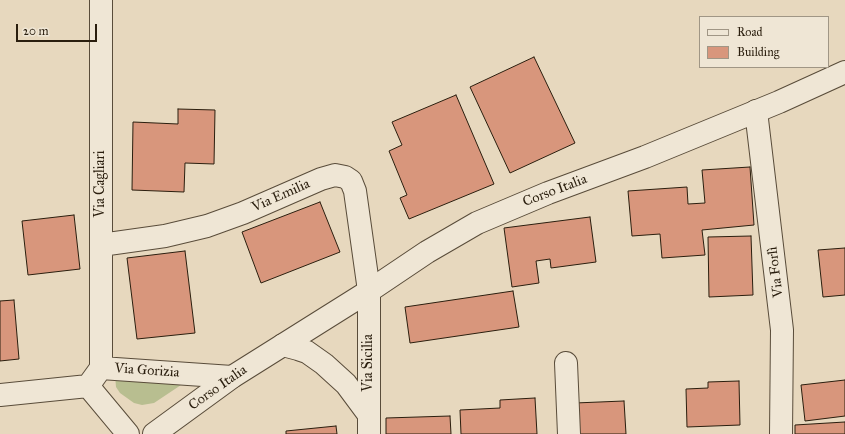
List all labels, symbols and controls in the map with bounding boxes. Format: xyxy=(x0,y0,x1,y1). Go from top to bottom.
scale bar xyxy=(18,16,99,42)
legend xyxy=(699,16,829,68)
text: 20 m xyxy=(23,24,49,38)
text: Road xyxy=(737,25,763,39)
text: Building xyxy=(737,45,779,59)
street label: Via Cagliari xyxy=(93,150,109,218)
street label: Corso Italia xyxy=(521,171,589,211)
street label: Via Emilia xyxy=(249,176,313,216)
street label: Via Forlì xyxy=(765,246,787,298)
street label: Via Sicilia xyxy=(361,334,377,392)
street label: Via Gorizia xyxy=(114,360,180,382)
street label: Corso Italia xyxy=(186,362,250,414)

